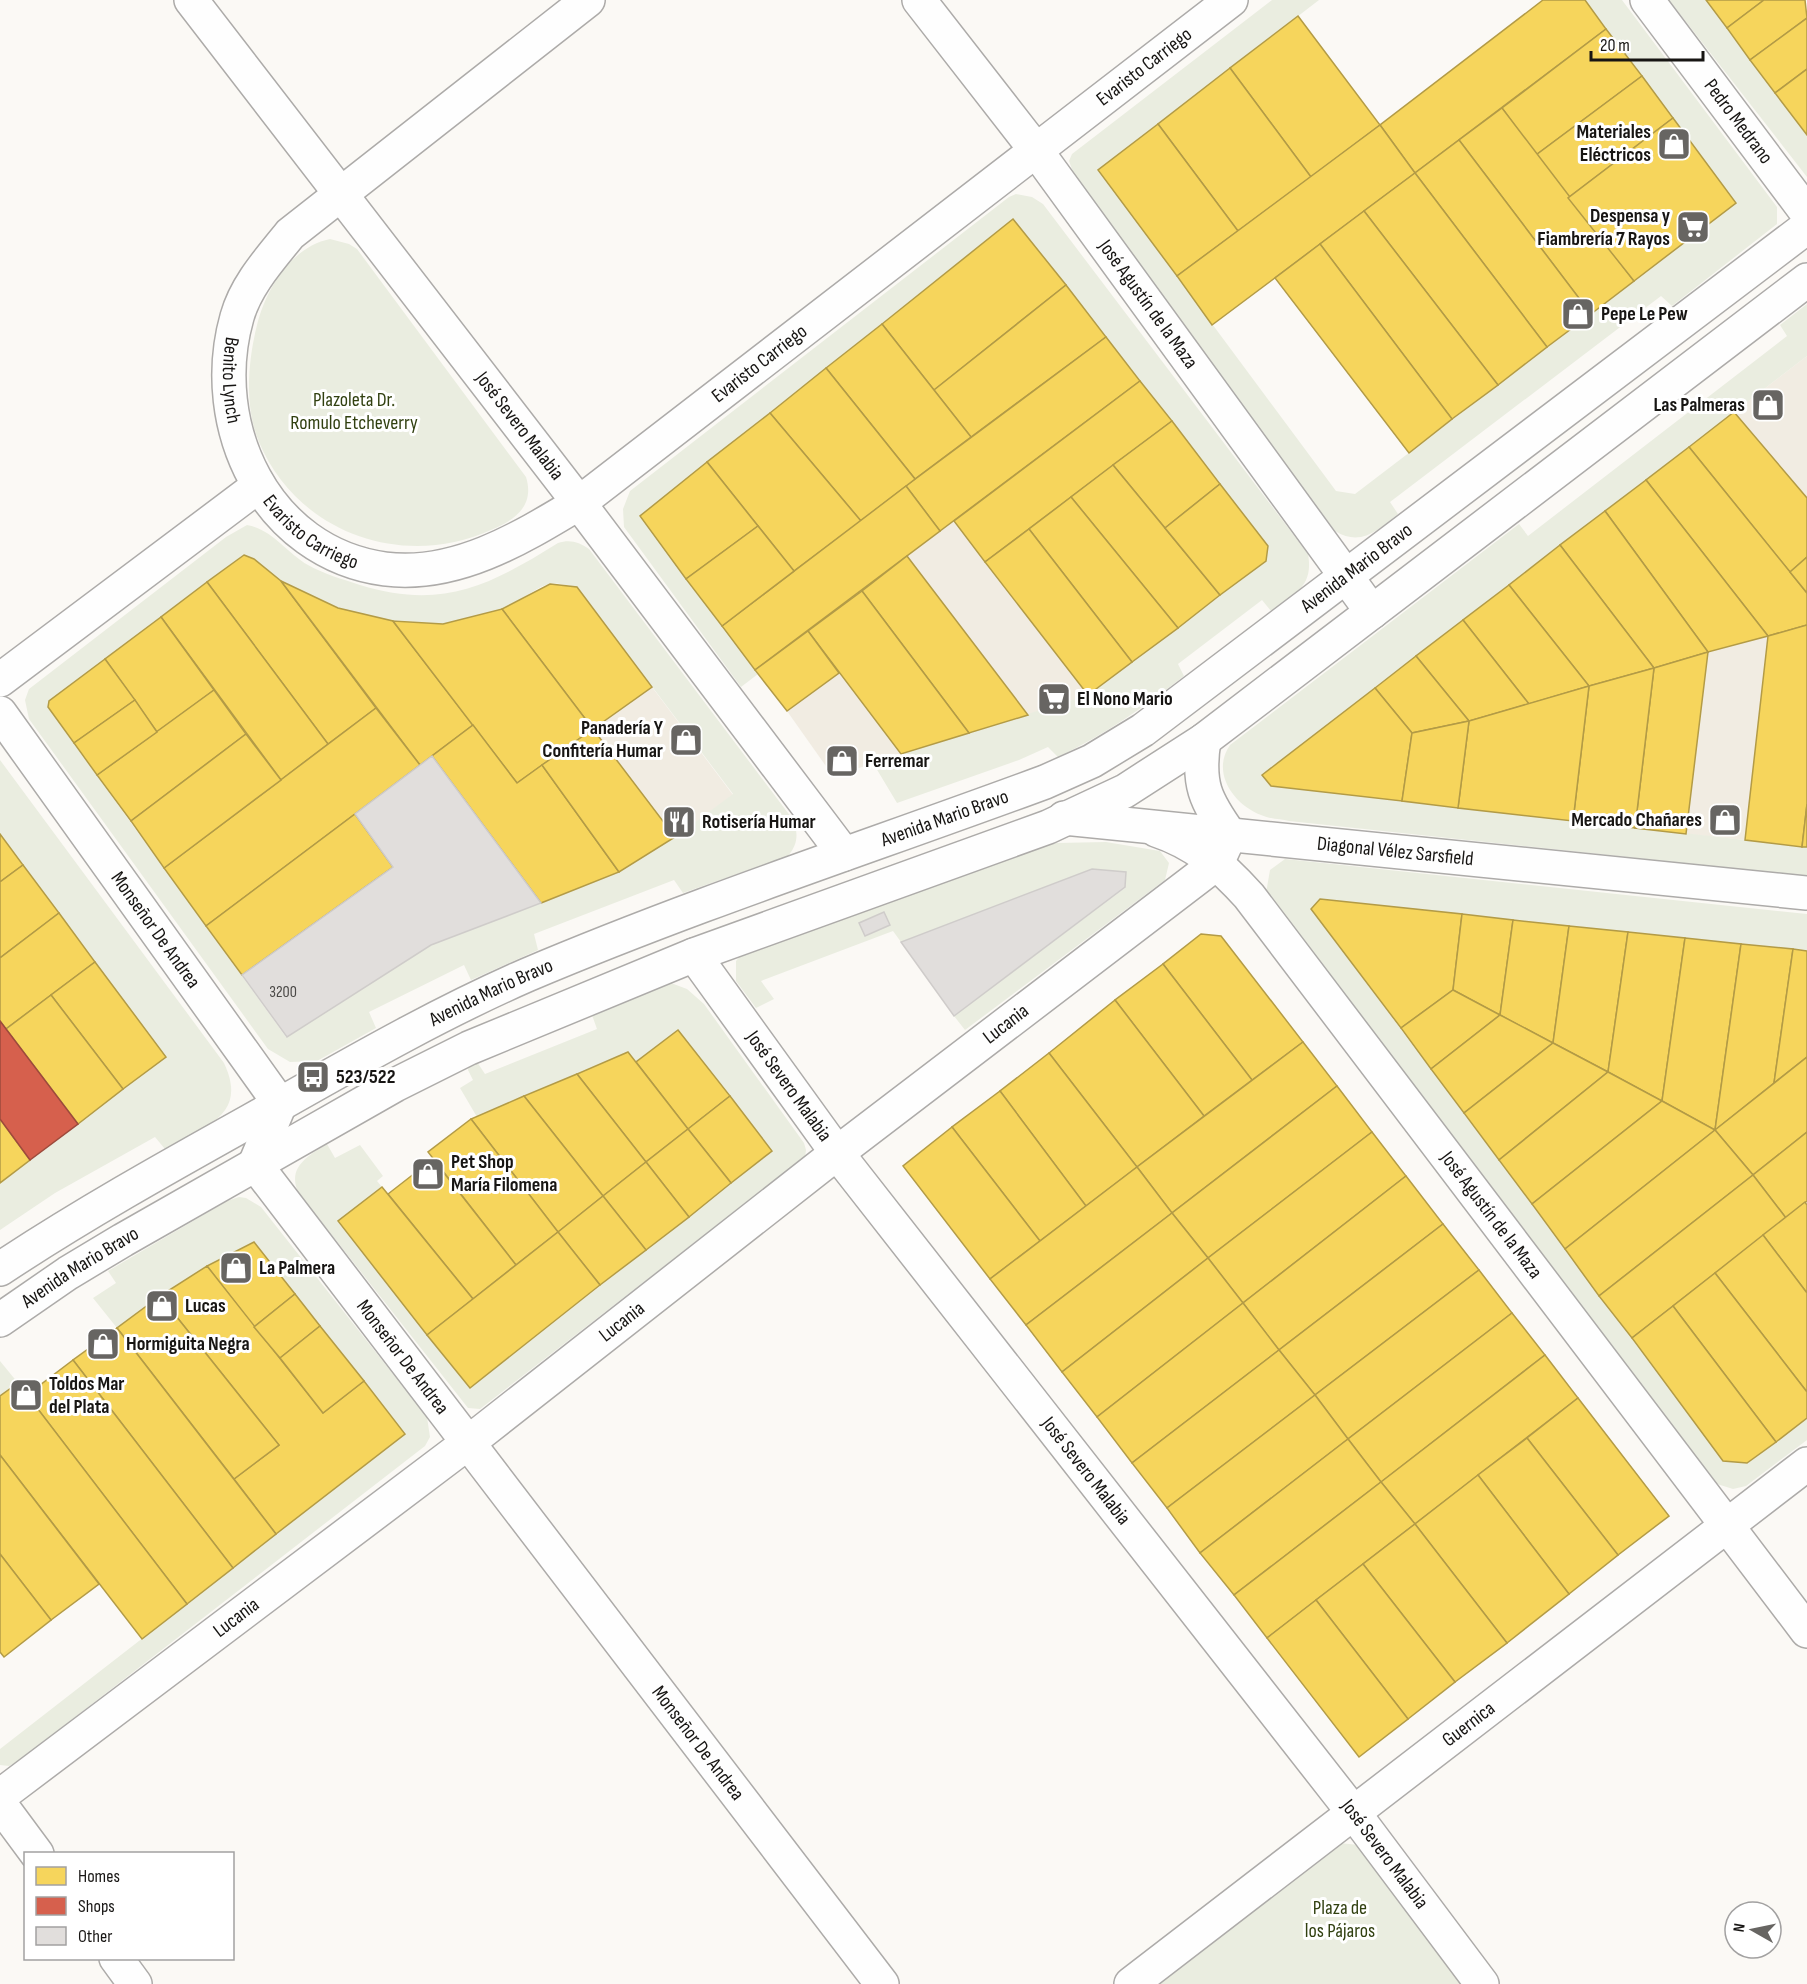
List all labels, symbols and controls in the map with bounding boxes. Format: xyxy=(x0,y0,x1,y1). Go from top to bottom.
street label: Evaristo Carriego xyxy=(1092,23,1197,111)
scale bar xyxy=(1591,24,1704,62)
text: 20 m xyxy=(1600,35,1630,56)
street label: Pedro Medrano xyxy=(1699,74,1778,169)
place label: Materiales Eléctricos xyxy=(1576,120,1651,167)
shop icon: Materiales Eléctricos xyxy=(1656,126,1692,162)
place label: Despensa y Fiambrería 7 Rayos xyxy=(1537,204,1671,251)
supermarket icon: Despensa y Fiambrería 7 Rayos xyxy=(1675,209,1711,245)
street label: José Agustín de la Maza xyxy=(1093,234,1203,373)
shop icon: Pepe Le Pew xyxy=(1560,296,1596,332)
place label: Pepe Le Pew xyxy=(1601,302,1688,326)
street label: Evaristo Carriego xyxy=(707,319,812,408)
street label: Benito Lynch xyxy=(217,335,246,425)
street label: José Severo Malabia xyxy=(470,366,569,485)
shop icon: Las Palmeras xyxy=(1750,387,1786,423)
park label: Plazoleta Dr. Romulo Etcheverry xyxy=(290,388,418,435)
place label: Las Palmeras xyxy=(1653,393,1745,417)
street label: Evaristo Carriego xyxy=(257,490,361,575)
street label: Avenida Mario Bravo xyxy=(1295,518,1417,619)
supermarket icon: El Nono Mario xyxy=(1036,681,1072,717)
place label: El Nono Mario xyxy=(1077,687,1173,711)
place label: Panadería Y Confitería Humar xyxy=(542,716,664,763)
shop icon: Panadería Y Confitería Humar xyxy=(668,722,704,758)
shop icon: Ferremar xyxy=(824,743,860,779)
place label: Ferremar xyxy=(865,749,930,773)
street label: Avenida Mario Bravo xyxy=(877,784,1012,853)
shop icon: Mercado Chañares xyxy=(1707,802,1743,838)
restaurant icon: Rotisería Humar xyxy=(661,804,697,840)
place label: Mercado Chañares xyxy=(1571,808,1702,832)
place label: Rotisería Humar xyxy=(702,810,816,834)
street label: Diagonal Vélez Sarsfield xyxy=(1316,832,1475,871)
street label: Monseñor De Andrea xyxy=(106,867,205,993)
street label: Avenida Mario Bravo xyxy=(424,953,557,1032)
house number: 3200 xyxy=(269,983,297,1002)
street label: Lucania xyxy=(978,999,1034,1049)
street label: José Severo Malabia xyxy=(740,1026,837,1146)
bus stop icon: 523/522 xyxy=(295,1059,331,1095)
place label: 523/522 xyxy=(336,1065,395,1089)
street label: José Agustín de la Maza xyxy=(1435,1146,1547,1283)
place label: Pet Shop María Filomena xyxy=(451,1150,557,1197)
shop icon: Pet Shop María Filomena xyxy=(410,1156,446,1192)
street label: Avenida Mario Bravo xyxy=(16,1222,143,1314)
shop icon: La Palmera xyxy=(218,1250,254,1286)
place label: La Palmera xyxy=(259,1256,335,1280)
shop icon: Lucas xyxy=(144,1288,180,1324)
place label: Lucas xyxy=(185,1294,226,1318)
street label: Monseñor De Andrea xyxy=(351,1295,454,1419)
street label: Lucania xyxy=(594,1297,649,1347)
shop icon: Hormiguita Negra xyxy=(85,1326,121,1362)
place label: Hormiguita Negra xyxy=(126,1332,250,1356)
place label: Toldos Mar del Plata xyxy=(49,1372,125,1419)
shop icon: Toldos Mar del Plata xyxy=(8,1377,44,1413)
street label: José Severo Malabia xyxy=(1036,1411,1136,1530)
street label: Lucania xyxy=(209,1593,264,1643)
street label: Monseñor De Andrea xyxy=(646,1681,749,1805)
street label: Guernica xyxy=(1438,1696,1500,1752)
street label: José Severo Malabia xyxy=(1335,1794,1433,1914)
legend xyxy=(24,1852,234,1960)
text: Homes xyxy=(78,1866,120,1887)
text: Shops xyxy=(78,1896,115,1917)
park label: Plaza de los Pájaros xyxy=(1305,1896,1375,1943)
north arrow xyxy=(1723,1900,1783,1960)
text: N xyxy=(1730,1922,1750,1934)
text: Other xyxy=(78,1926,112,1947)

